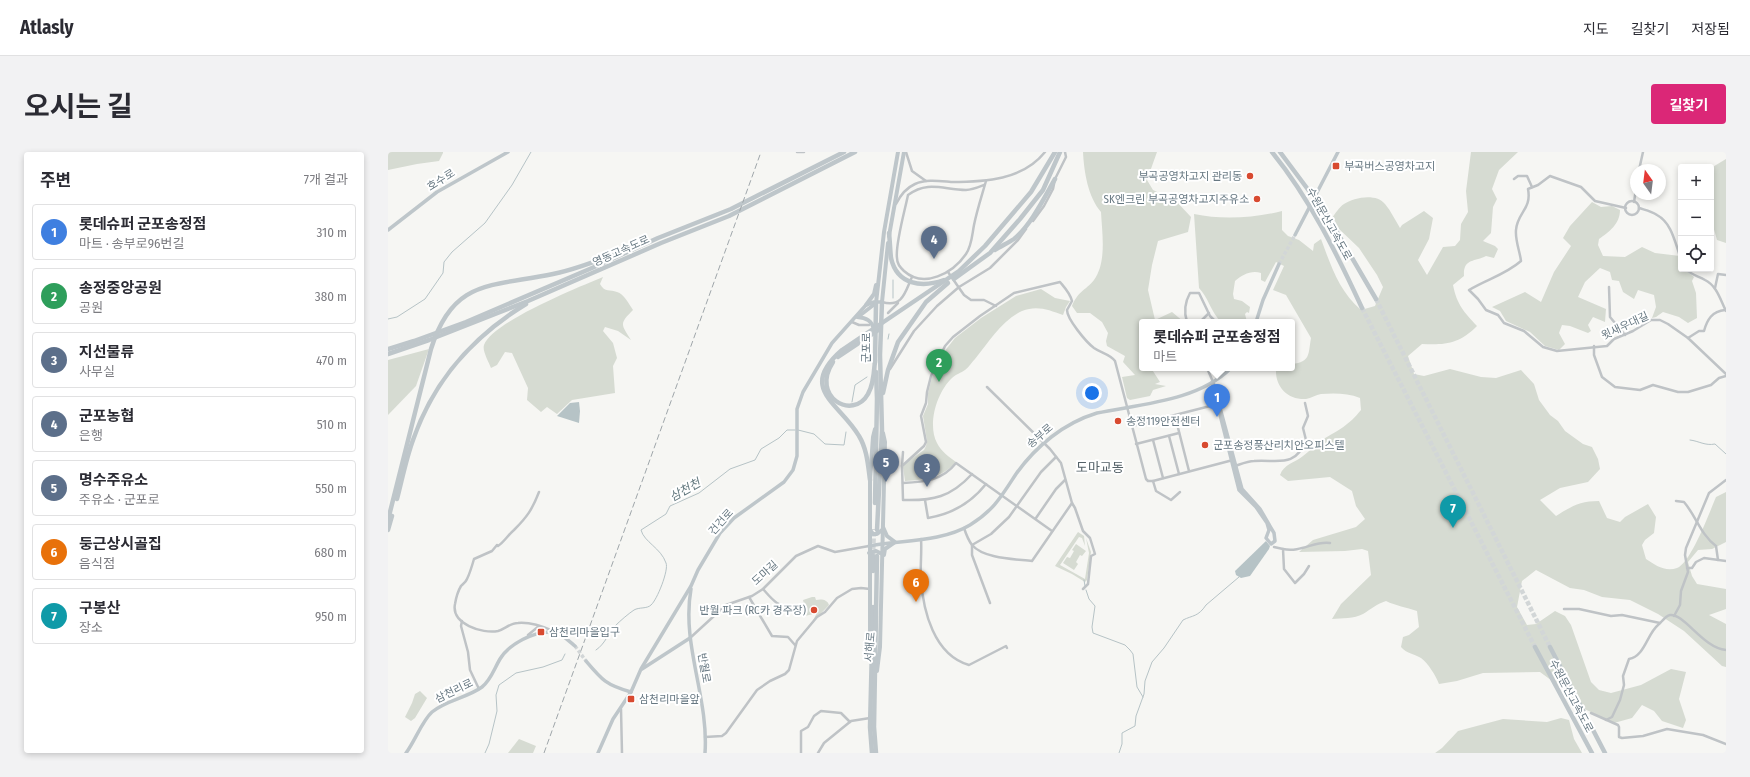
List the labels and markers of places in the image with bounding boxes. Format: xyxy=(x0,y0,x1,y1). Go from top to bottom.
place label: 부곡버스공영차고지 xyxy=(1344,160,1435,173)
marker: 부곡버스공영차고지 xyxy=(1331,161,1341,171)
place label: 부곡공영차고지 관리동 xyxy=(1138,170,1242,183)
marker: 부곡공영차고지 관리동 xyxy=(1245,171,1255,181)
place label: SK엔크린 부곡공영차고지주유소 xyxy=(1104,193,1249,206)
marker: SK엔크린 부곡공영차고지주유소 xyxy=(1252,194,1262,204)
pin: 4 xyxy=(921,226,947,259)
pin: 2 xyxy=(926,349,952,382)
pin: 1 xyxy=(1204,384,1230,417)
place label: 송정119안전센터 xyxy=(1126,415,1201,428)
marker: 송정119안전센터 xyxy=(1113,416,1123,426)
place label: 군포송정풍산리치안오피스텔 xyxy=(1213,439,1345,452)
marker: 군포송정풍산리치안오피스텔 xyxy=(1200,440,1210,450)
pin: 5 xyxy=(873,449,899,482)
pin: 3 xyxy=(914,454,940,487)
pin: 7 xyxy=(1440,495,1466,528)
pin: 6 xyxy=(903,569,929,602)
place label: 반월 파크 (RC카 경주장) xyxy=(699,604,806,617)
marker: 반월 파크 (RC카 경주장) xyxy=(809,605,819,615)
place label: 삼천리마을입구 xyxy=(549,626,620,639)
marker: 삼천리마을입구 xyxy=(536,627,546,637)
place label: 삼천리마을앞 xyxy=(639,693,700,706)
marker: 삼천리마을앞 xyxy=(626,694,636,704)

